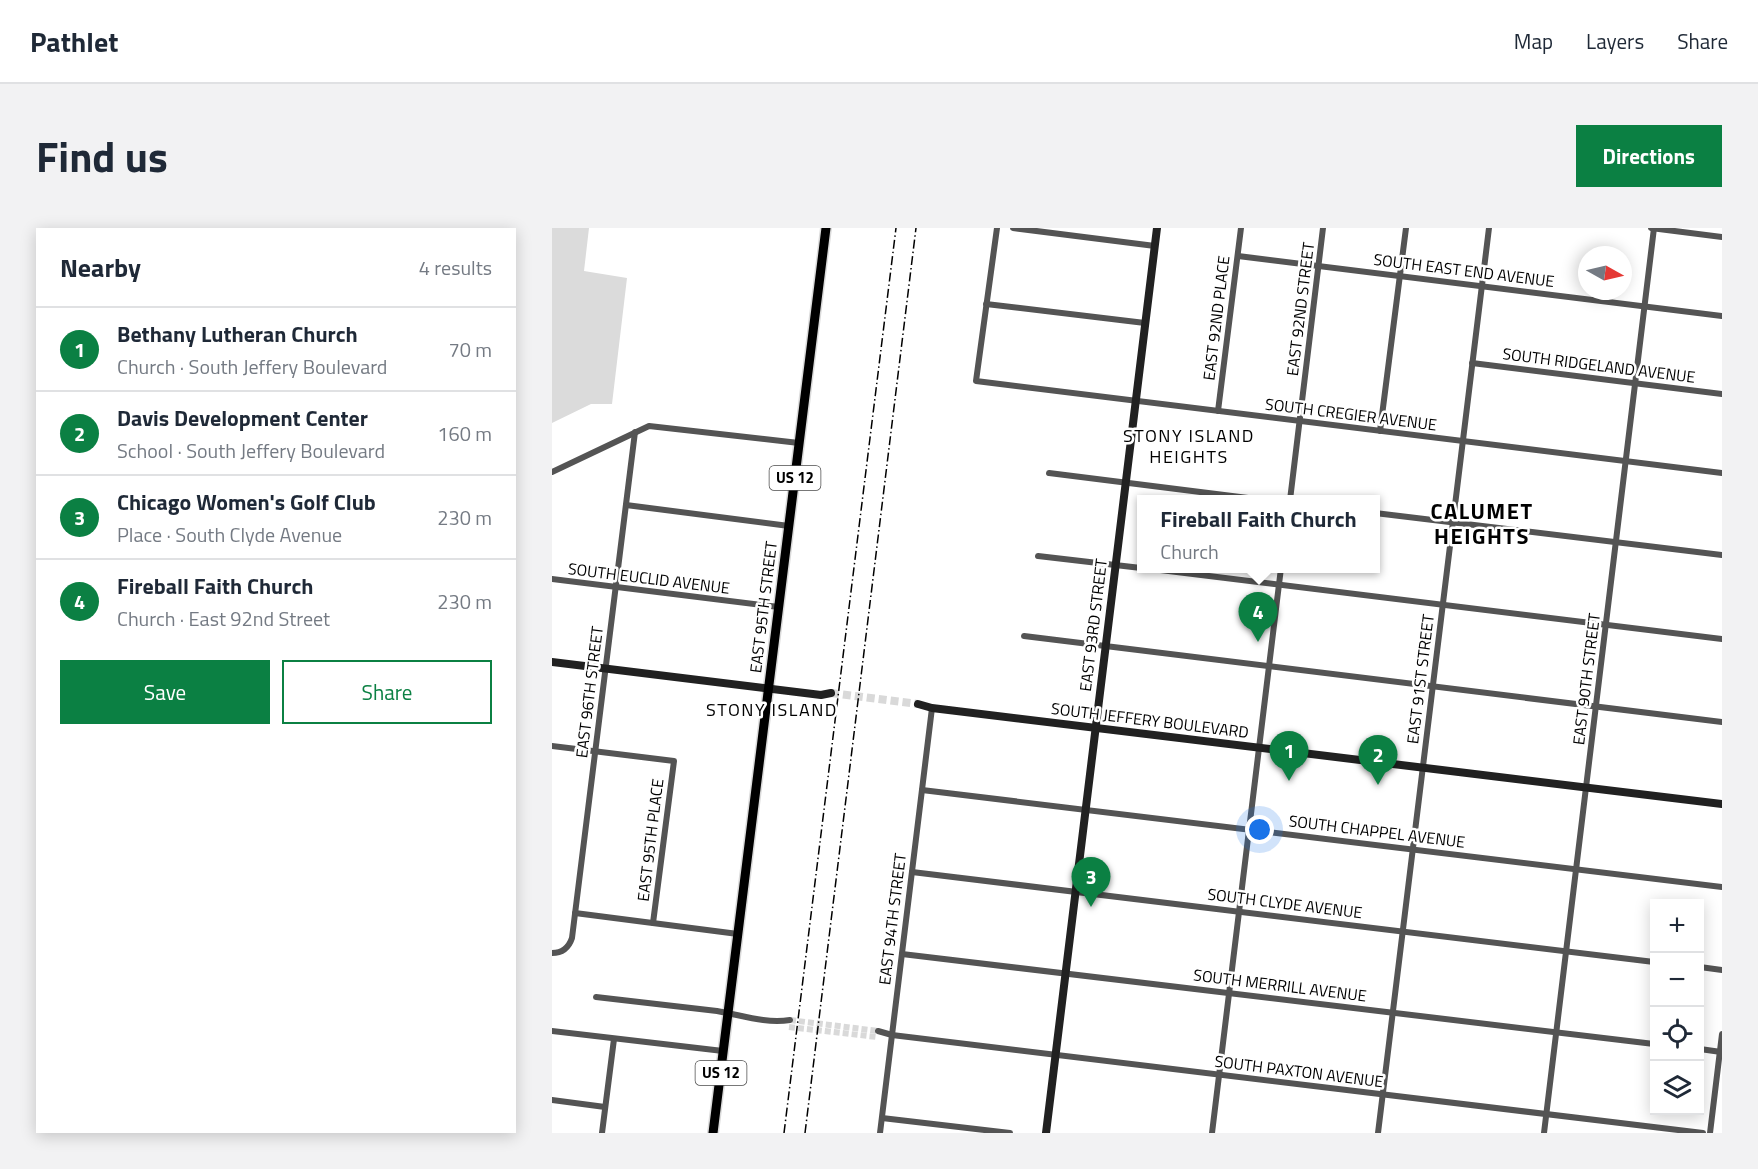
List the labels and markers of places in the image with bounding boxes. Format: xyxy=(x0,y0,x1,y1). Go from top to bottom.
pin: 4 xyxy=(1238,592,1278,642)
pin: 1 xyxy=(1270,732,1308,781)
pin: 2 xyxy=(1358,736,1398,785)
pin: 3 xyxy=(1072,858,1110,907)

